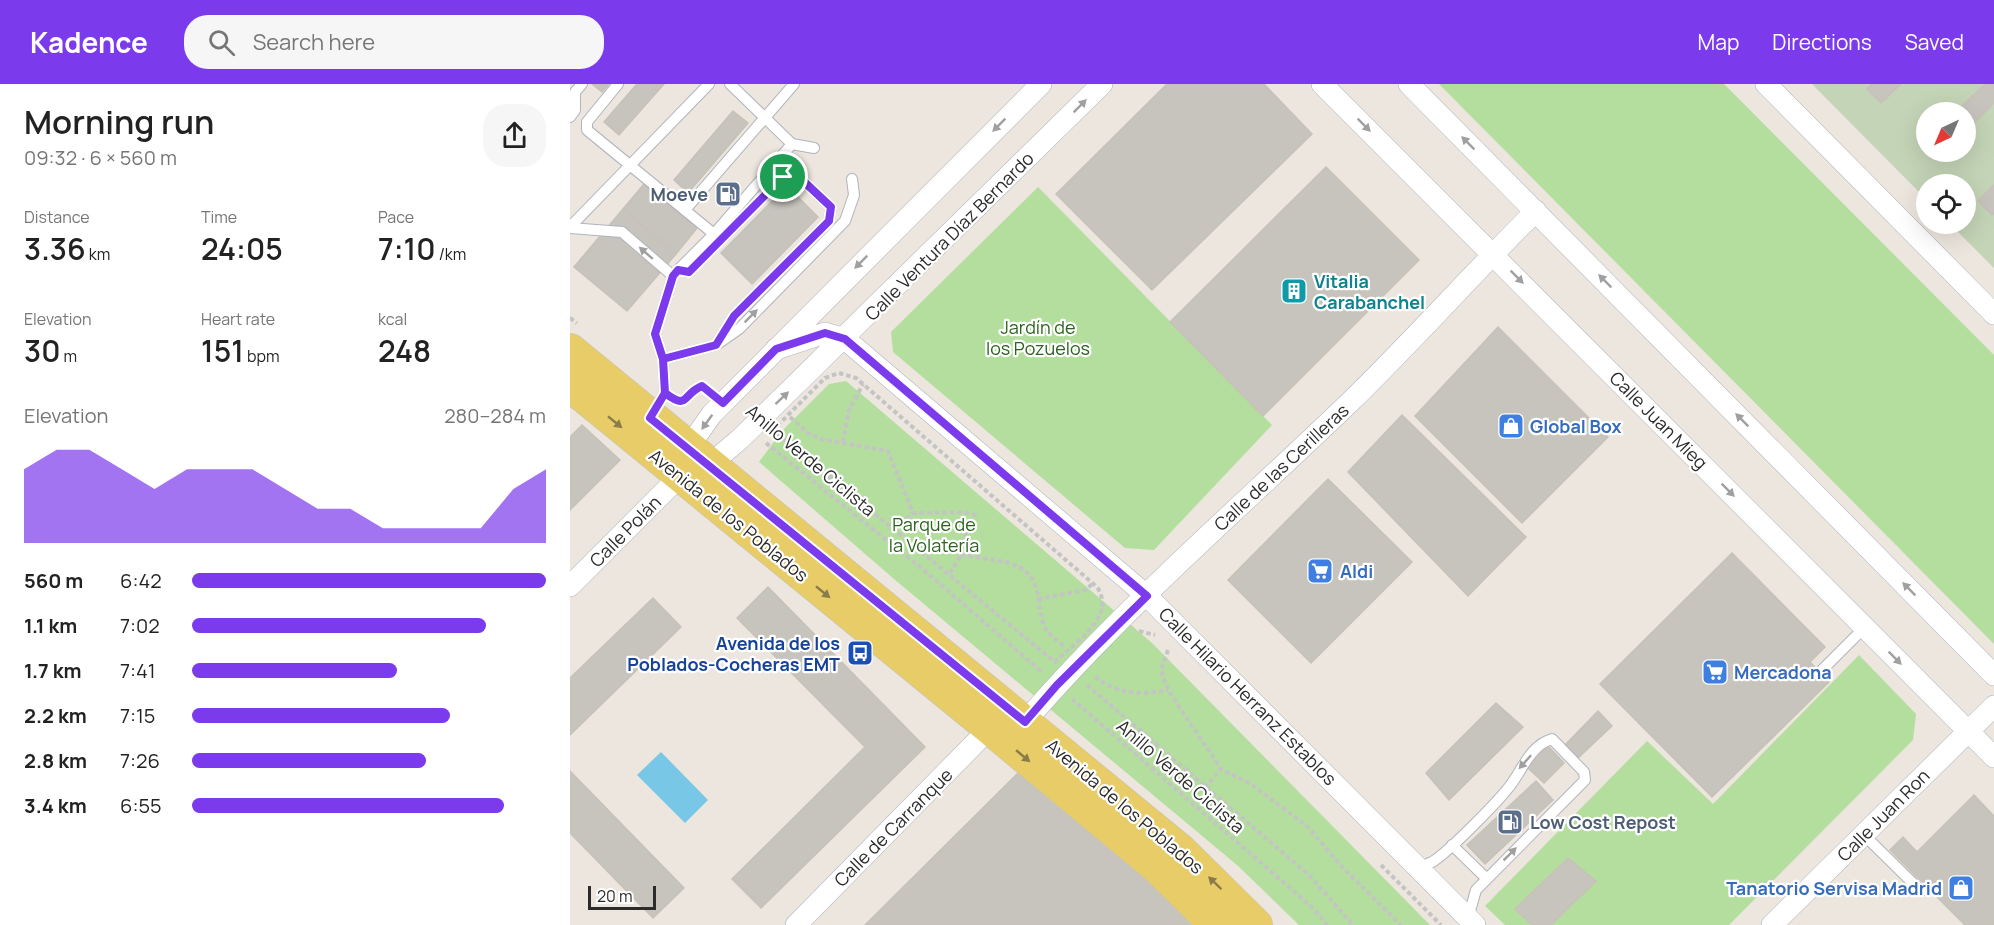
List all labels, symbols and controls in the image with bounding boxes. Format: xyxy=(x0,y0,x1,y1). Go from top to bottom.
search box xyxy=(184,15,604,69)
text: Kadence xyxy=(30,23,148,61)
icon: search xyxy=(205,26,238,59)
text: Search here xyxy=(253,27,375,57)
text: Map xyxy=(1698,28,1739,56)
text: Directions xyxy=(1772,28,1872,56)
text: Saved xyxy=(1905,28,1964,56)
text: Morning run xyxy=(24,99,214,144)
one-way arrow xyxy=(1072,99,1086,113)
north arrow xyxy=(1916,102,1976,162)
map controls xyxy=(1916,102,1976,234)
button: share xyxy=(483,104,546,167)
one-way arrow xyxy=(992,118,1007,132)
one-way arrow xyxy=(1356,118,1370,132)
one-way arrow xyxy=(1461,136,1475,150)
text: 09:32 · 6 × 560 m xyxy=(24,144,177,171)
street label: Calle Ventura Díaz Bernardo xyxy=(859,146,1039,326)
pin xyxy=(757,151,808,202)
icon: arrive xyxy=(766,160,799,193)
button: locate xyxy=(1916,174,1976,234)
fuel station icon: Moeve xyxy=(713,179,743,209)
place label: Moeve xyxy=(651,182,708,206)
text: Distance xyxy=(24,206,90,228)
text: Time xyxy=(201,206,237,228)
text: Pace xyxy=(378,206,414,228)
text: 3.36 xyxy=(24,228,86,269)
text: 24:05 xyxy=(201,228,283,269)
text: 7:10 xyxy=(378,228,435,269)
text: km xyxy=(86,243,110,265)
text: /km xyxy=(435,243,466,265)
one-way arrow xyxy=(639,247,654,260)
one-way arrow xyxy=(854,255,868,269)
place label: Vitalia Carabanchel xyxy=(1314,269,1425,314)
one-way arrow xyxy=(1510,270,1524,285)
one-way arrow xyxy=(1598,274,1612,289)
building icon: Vitalia Carabanchel xyxy=(1279,276,1309,306)
text: Elevation xyxy=(24,308,92,330)
text: Heart rate xyxy=(201,308,275,330)
text: kcal xyxy=(378,308,407,330)
one-way arrow xyxy=(744,310,758,324)
park label: Jardín de los Pozuelos xyxy=(986,315,1090,360)
text: 30 xyxy=(24,330,60,371)
text: 151 xyxy=(201,330,244,371)
text: 248 xyxy=(378,330,431,371)
text: m xyxy=(60,345,77,367)
text: bpm xyxy=(244,345,280,367)
street label: Calle Juan Mieg xyxy=(1605,366,1713,474)
one-way arrow xyxy=(774,392,789,405)
street label: Calle de las Cerilleras xyxy=(1208,398,1354,536)
street label: Anillo Verde Ciclista xyxy=(741,399,881,521)
text: Elevation xyxy=(24,402,108,429)
text: 280–284 m xyxy=(444,402,546,429)
shop icon: Global Box xyxy=(1496,411,1526,441)
one-way arrow xyxy=(701,413,713,429)
one-way arrow xyxy=(1735,413,1749,428)
place label: Global Box xyxy=(1530,414,1622,438)
one-way arrow xyxy=(607,416,623,429)
street label: Avenida de los Poblados xyxy=(644,443,814,587)
one-way arrow xyxy=(1721,483,1736,497)
street label: Calle Polán xyxy=(584,490,666,572)
park label: Parque de la Volatería xyxy=(889,512,979,557)
supermarket icon: Aldi xyxy=(1305,556,1335,586)
place label: Aldi xyxy=(1340,559,1373,583)
text: 560 m xyxy=(24,567,83,594)
text: 6:42 xyxy=(120,567,162,594)
one-way arrow xyxy=(1902,582,1916,596)
one-way arrow xyxy=(815,586,831,599)
street label: Calle Hilario Herranz Establos xyxy=(1154,602,1342,790)
text: 1.1 km xyxy=(24,612,77,639)
text: 7:02 xyxy=(120,612,160,639)
place label: Avenida de los Poblados-Cocheras EMT xyxy=(627,631,840,676)
bus stop icon: Avenida de los Poblados-Cocheras EMT xyxy=(845,638,875,668)
one-way arrow xyxy=(1888,651,1902,665)
text: 1.7 km xyxy=(24,657,81,684)
text: 7:41 xyxy=(120,657,156,684)
supermarket icon: Mercadona xyxy=(1700,657,1730,687)
place label: Mercadona xyxy=(1734,660,1832,684)
text: 2.2 km xyxy=(24,702,87,729)
text: 7:15 xyxy=(120,702,155,729)
street label: Anillo Verde Ciclista xyxy=(1112,714,1250,838)
street label: Avenida de los Poblados xyxy=(1041,733,1209,879)
text: 2.8 km xyxy=(24,747,87,774)
text: 7:26 xyxy=(120,747,160,774)
one-way arrow xyxy=(1015,749,1031,762)
one-way arrow xyxy=(1519,754,1532,769)
street label: Calle de Carranque xyxy=(829,763,957,891)
street label: Calle Juan Ron xyxy=(1832,764,1934,866)
text: 3.4 km xyxy=(24,792,87,819)
text: 6:55 xyxy=(120,792,162,819)
fuel station icon: Low Cost Repost xyxy=(1495,807,1525,837)
place label: Low Cost Repost xyxy=(1530,810,1676,834)
one-way arrow xyxy=(1503,847,1517,861)
shop icon: Tanatorio Servisa Madrid xyxy=(1946,873,1976,903)
place label: Tanatorio Servisa Madrid xyxy=(1726,876,1942,900)
one-way arrow xyxy=(1209,877,1223,891)
scale bar xyxy=(588,883,656,910)
text: 20 m xyxy=(597,885,633,907)

